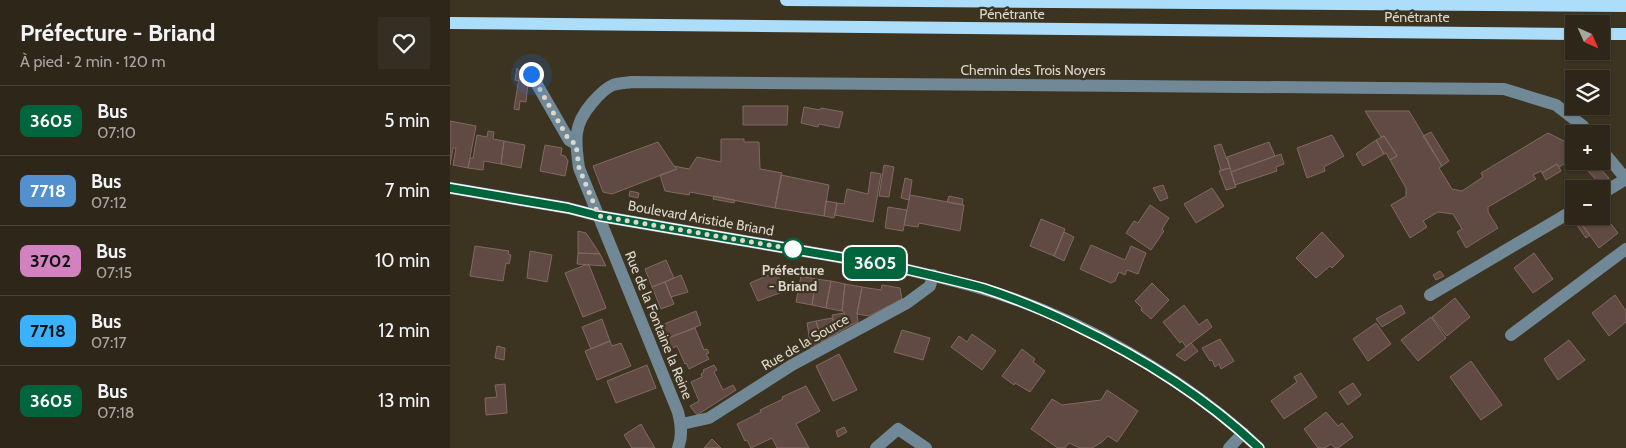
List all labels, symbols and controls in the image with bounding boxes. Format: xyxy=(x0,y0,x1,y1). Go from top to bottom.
street label: Pénétrante xyxy=(979,5,1045,23)
street label: Pénétrante xyxy=(1384,8,1450,26)
north arrow xyxy=(1565,15,1610,60)
map controls xyxy=(1565,15,1610,225)
button: heart xyxy=(378,17,430,69)
text: Préfecture - Briand xyxy=(20,18,215,47)
text: À pied · 2 min · 120 m xyxy=(20,52,166,71)
street label: Chemin des Trois Noyers xyxy=(960,61,1106,79)
your location xyxy=(519,62,544,87)
button: layers xyxy=(1565,70,1610,115)
text: Bus xyxy=(97,100,128,123)
text: 5 min xyxy=(384,109,430,132)
text: 3605 xyxy=(30,110,72,132)
text: 07:10 xyxy=(97,123,136,142)
button: + xyxy=(1565,125,1610,170)
text: Bus xyxy=(91,170,121,193)
text: 7 min xyxy=(385,179,430,202)
text: 7718 xyxy=(30,180,66,202)
button: − xyxy=(1565,180,1610,225)
text: 07:12 xyxy=(91,193,127,212)
street label: Boulevard Aristide Briand xyxy=(627,196,775,240)
marker: Préfecture - Briand xyxy=(782,238,804,260)
text: Bus xyxy=(96,240,126,263)
line badge: 3605 xyxy=(840,247,910,279)
street label: Rue de la Fontaine la Reine xyxy=(621,248,697,402)
text: 10 min xyxy=(375,249,430,272)
text: 3702 xyxy=(30,250,71,272)
text: 3605 xyxy=(854,252,896,274)
place label: Préfecture - Briand xyxy=(762,261,824,295)
text: 07:15 xyxy=(96,263,132,282)
text: Bus xyxy=(91,310,121,333)
street label: Rue de la Source xyxy=(758,310,852,374)
text: 12 min xyxy=(378,319,430,342)
text: 7718 xyxy=(30,320,66,342)
text: 07:17 xyxy=(91,333,127,352)
text: Bus xyxy=(97,380,128,403)
text: 13 min xyxy=(378,389,430,412)
text: 3605 xyxy=(30,390,72,412)
text: 07:18 xyxy=(97,403,134,422)

